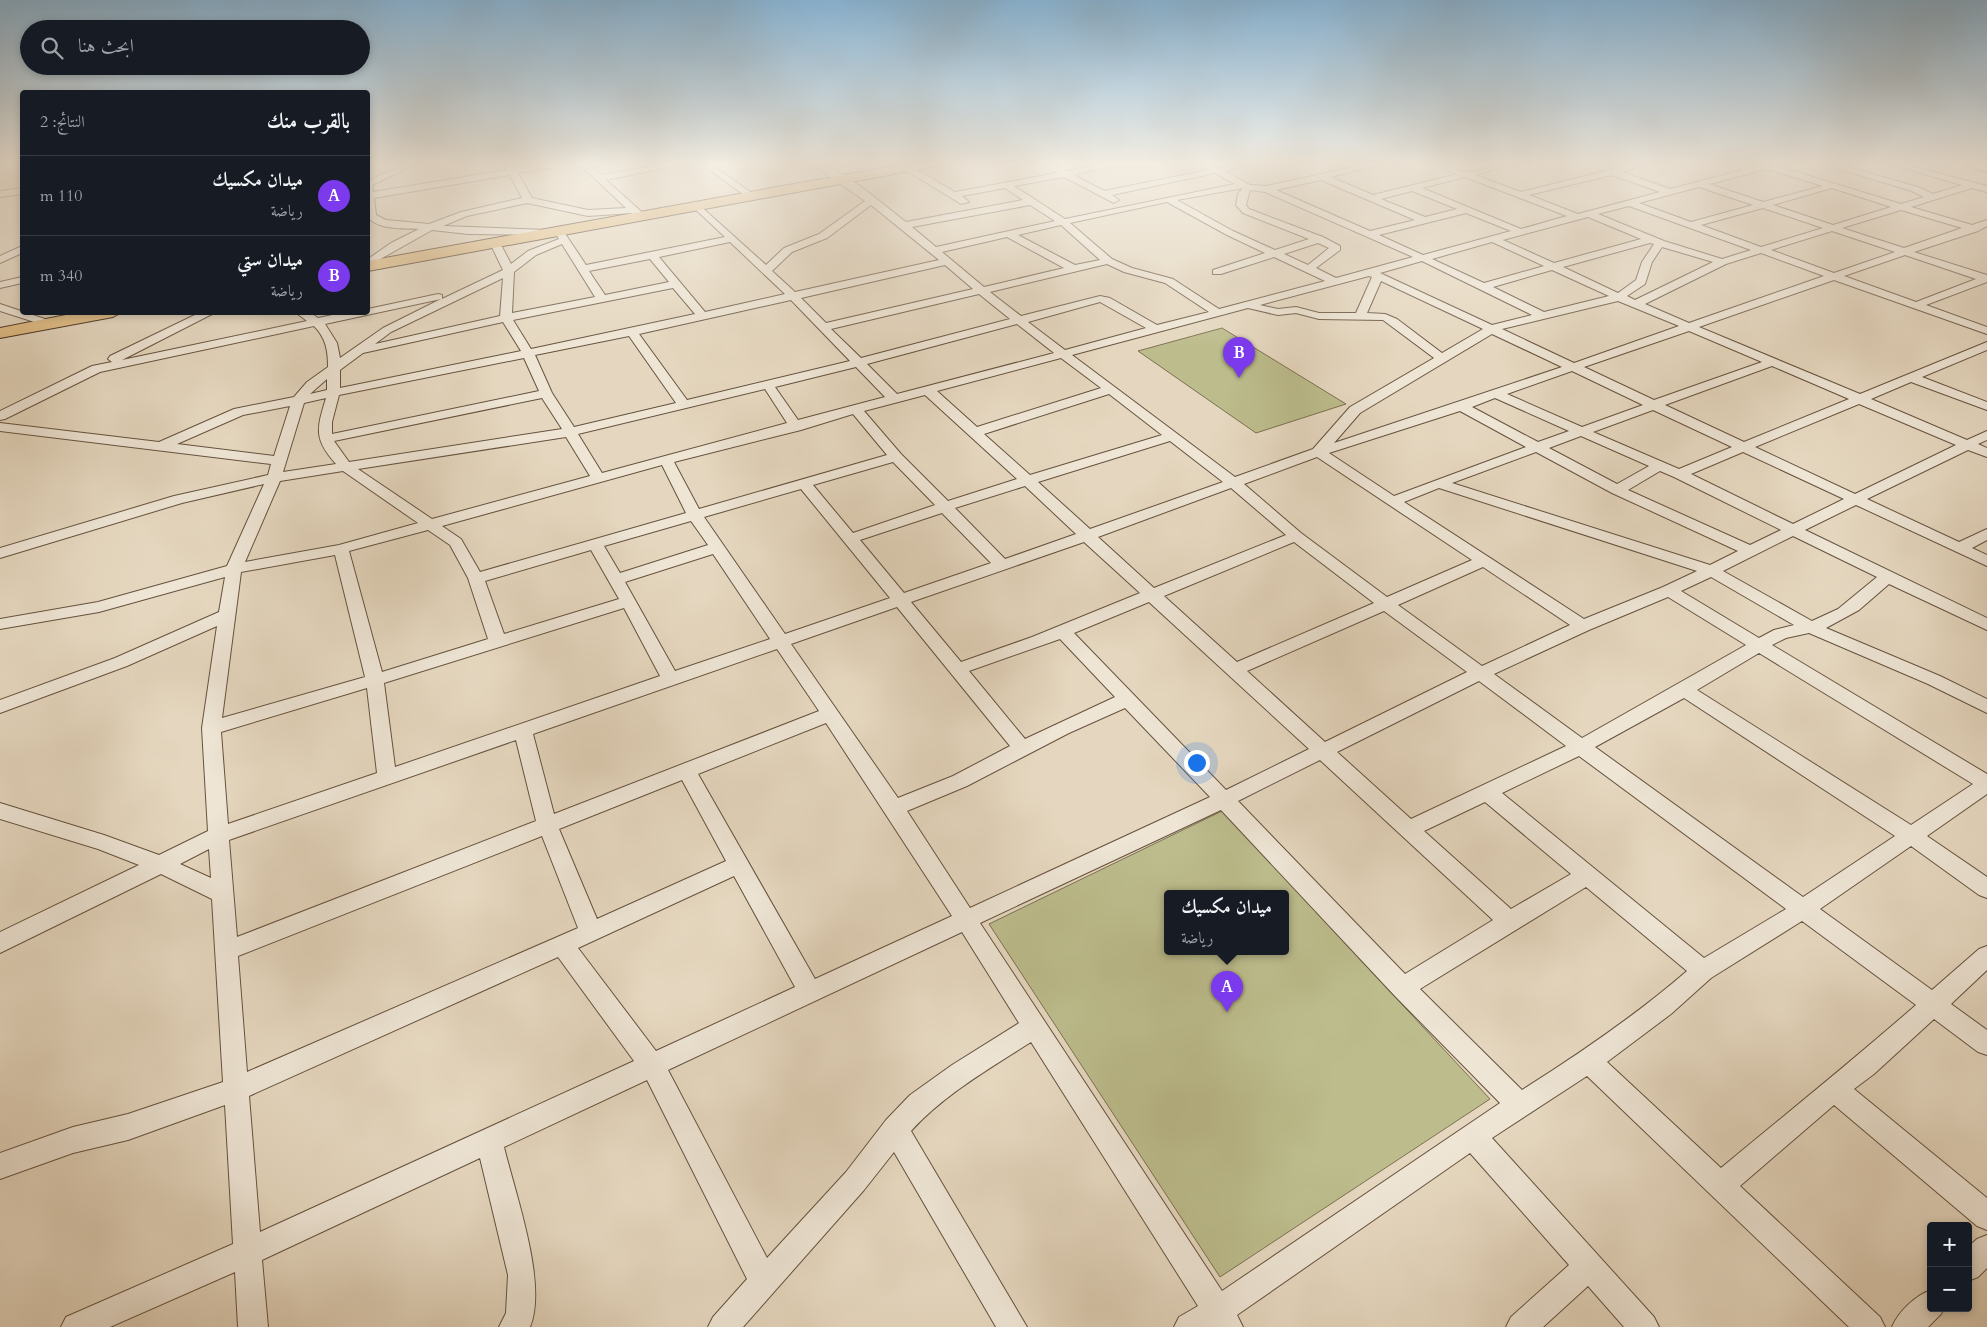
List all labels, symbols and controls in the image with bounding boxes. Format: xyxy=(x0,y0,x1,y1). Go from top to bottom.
search box xyxy=(20,20,370,75)
text: ابحث هنا xyxy=(78,33,134,59)
icon: search xyxy=(38,34,66,62)
text: بالقرب منك xyxy=(267,107,350,136)
text: النتائج: 2 xyxy=(40,111,85,133)
text: ميدان مكسيك xyxy=(212,167,303,193)
text: 110 m xyxy=(40,185,82,207)
text: A xyxy=(328,185,340,207)
text: رياضة xyxy=(271,200,303,222)
text: ميدان ستي xyxy=(237,247,303,273)
text: 340 m xyxy=(40,265,82,287)
text: B xyxy=(328,265,340,287)
text: رياضة xyxy=(271,280,303,302)
pin: B xyxy=(1223,337,1255,378)
your location xyxy=(1184,750,1210,776)
popup xyxy=(1164,890,1289,955)
text: ميدان مكسيك xyxy=(1181,894,1272,920)
text: رياضة xyxy=(1181,927,1213,949)
pin: A xyxy=(1211,971,1243,1012)
map controls xyxy=(1927,1222,1972,1312)
button: + xyxy=(1927,1222,1972,1267)
button: − xyxy=(1927,1267,1972,1312)

